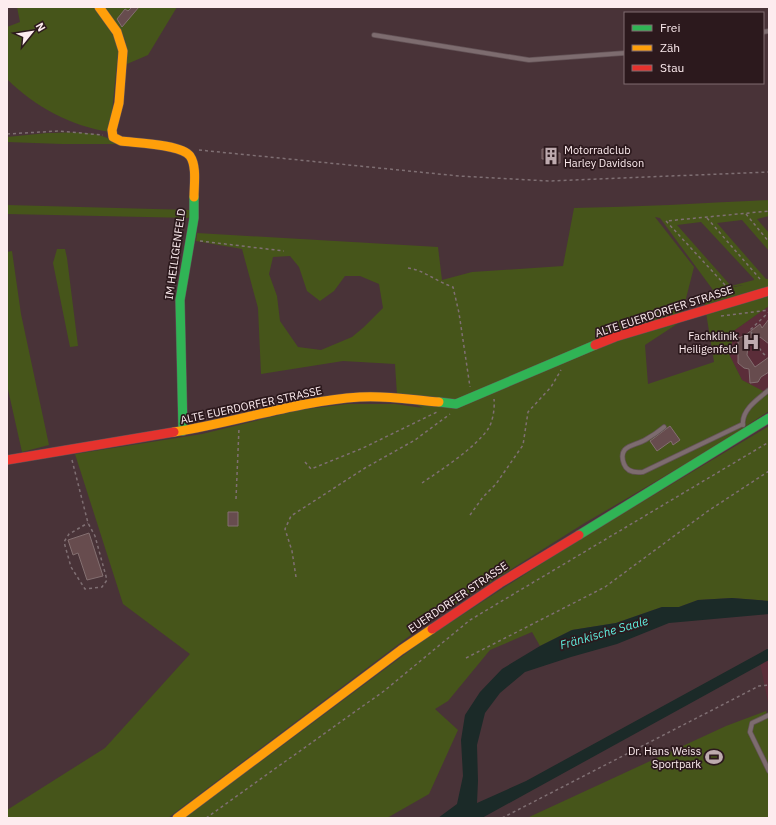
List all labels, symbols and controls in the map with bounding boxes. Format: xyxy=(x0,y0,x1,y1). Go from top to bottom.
north arrow xyxy=(12,12,52,52)
legend xyxy=(624,12,764,84)
text: N xyxy=(33,20,49,34)
text: Frei xyxy=(660,20,680,35)
text: Zäh xyxy=(660,40,680,55)
text: Stau xyxy=(660,60,684,75)
place label: Motorradclub Harley Davidson xyxy=(564,143,644,170)
building icon: Motorradclub Harley Davidson xyxy=(541,146,561,166)
street label: IM HEILIGENFELD xyxy=(162,208,188,300)
street label: ALTE EUERDORFER STRASSE xyxy=(593,282,735,340)
place label: Fachklinik Heiligenfeld xyxy=(679,329,738,356)
hospital icon: Fachklinik Heiligenfeld xyxy=(741,332,761,352)
street label: ALTE EUERDORFER STRASSE xyxy=(179,383,323,427)
street label: EUERDORFER STRASSE xyxy=(405,558,511,636)
water label: Fränkische Saale xyxy=(558,613,650,652)
place label: Dr. Hans Weiss Sportpark xyxy=(628,744,701,771)
sports icon: Dr. Hans Weiss Sportpark xyxy=(704,747,724,767)

